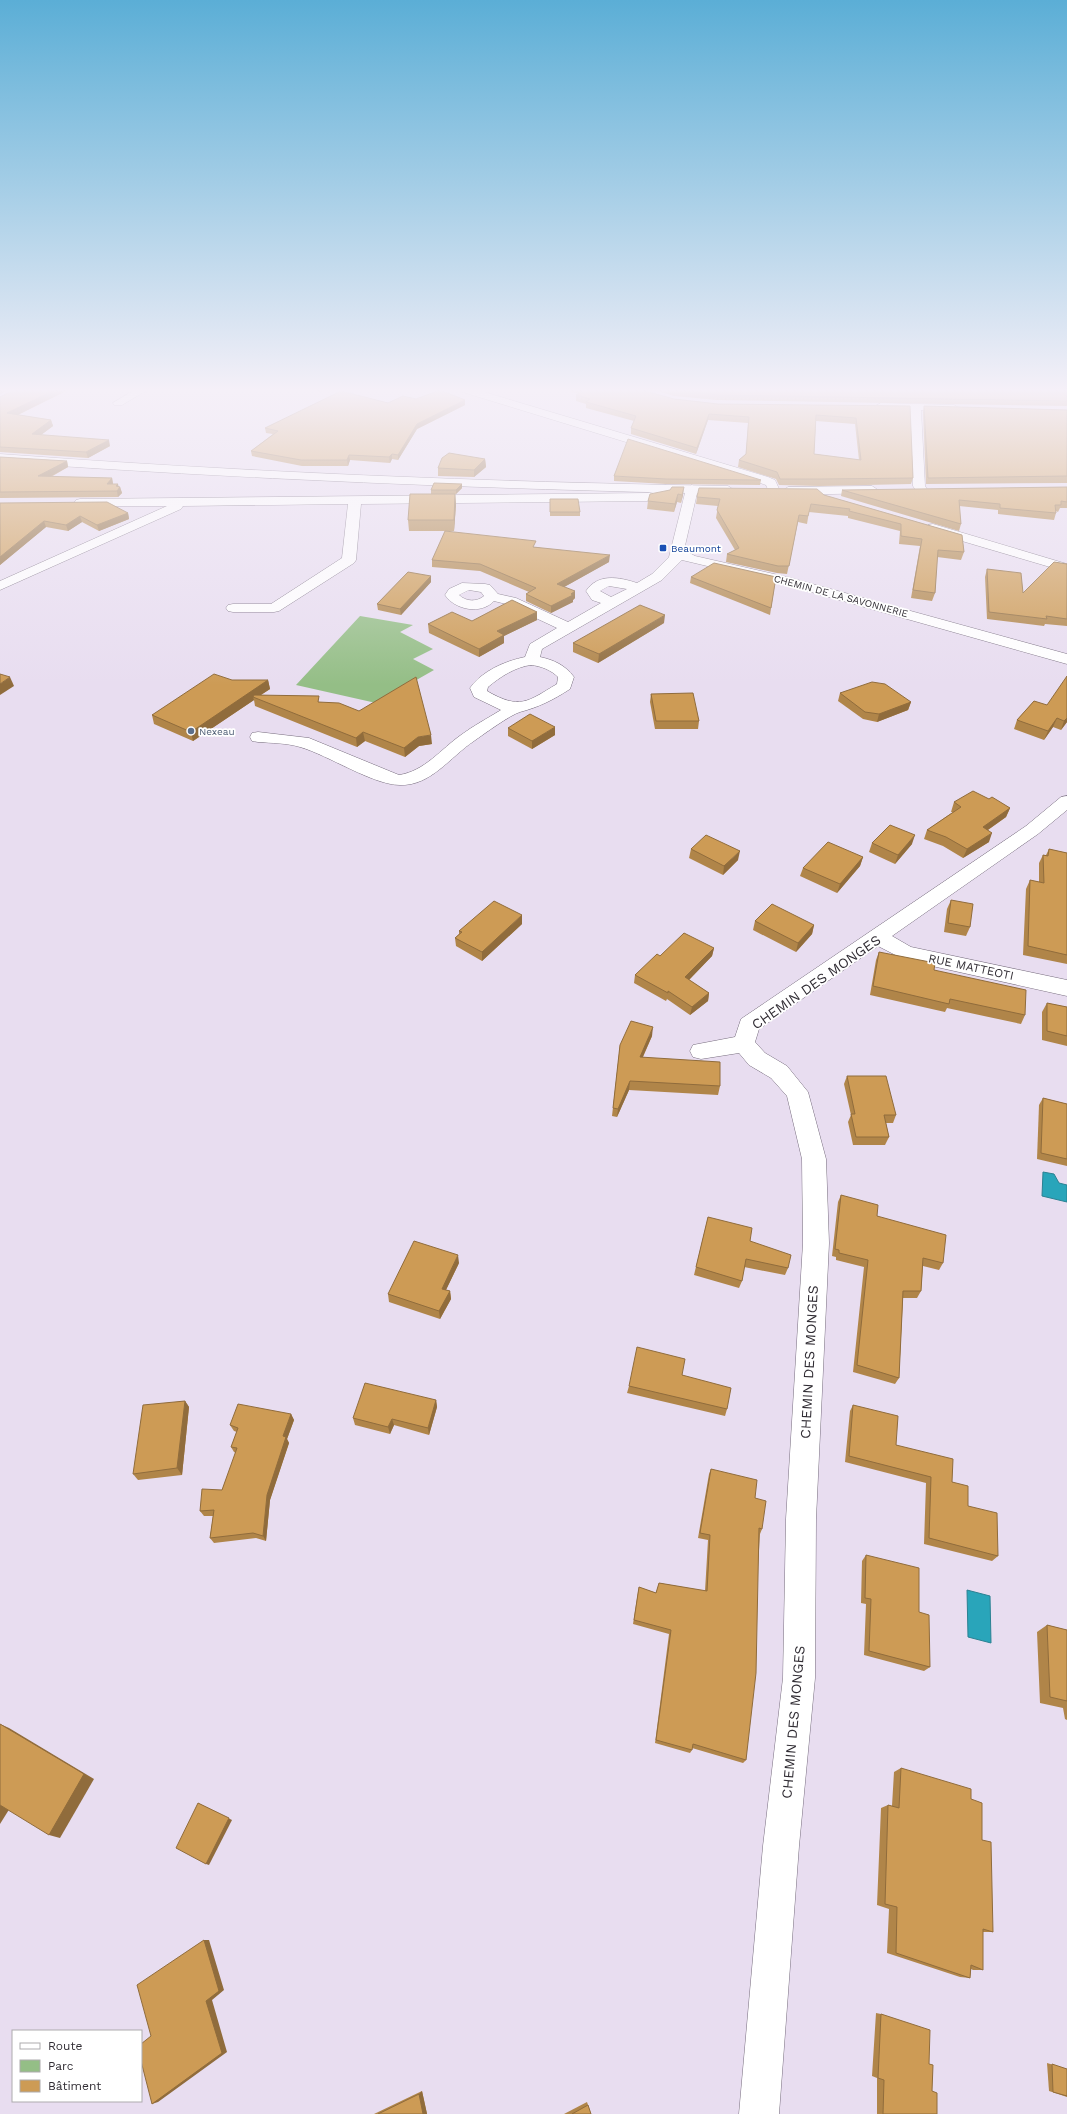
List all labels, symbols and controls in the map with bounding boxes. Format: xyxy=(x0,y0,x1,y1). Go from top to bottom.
marker: Beaumont xyxy=(658,543,668,553)
place label: Beaumont xyxy=(671,543,722,554)
street label: CHEMIN DE LA SAVONNERIE xyxy=(773,573,909,619)
marker: Nexeau xyxy=(186,726,196,736)
place label: Nexeau xyxy=(199,726,235,737)
street label: CHEMIN DES MONGES xyxy=(749,931,883,1033)
street label: RUE MATTEOTI xyxy=(927,951,1015,983)
street label: CHEMIN DES MONGES xyxy=(797,1285,821,1439)
street label: CHEMIN DES MONGES xyxy=(778,1645,808,1799)
legend xyxy=(12,2030,142,2102)
text: Route xyxy=(48,2039,82,2053)
text: Parc xyxy=(48,2059,74,2073)
text: Bâtiment xyxy=(48,2079,101,2093)

